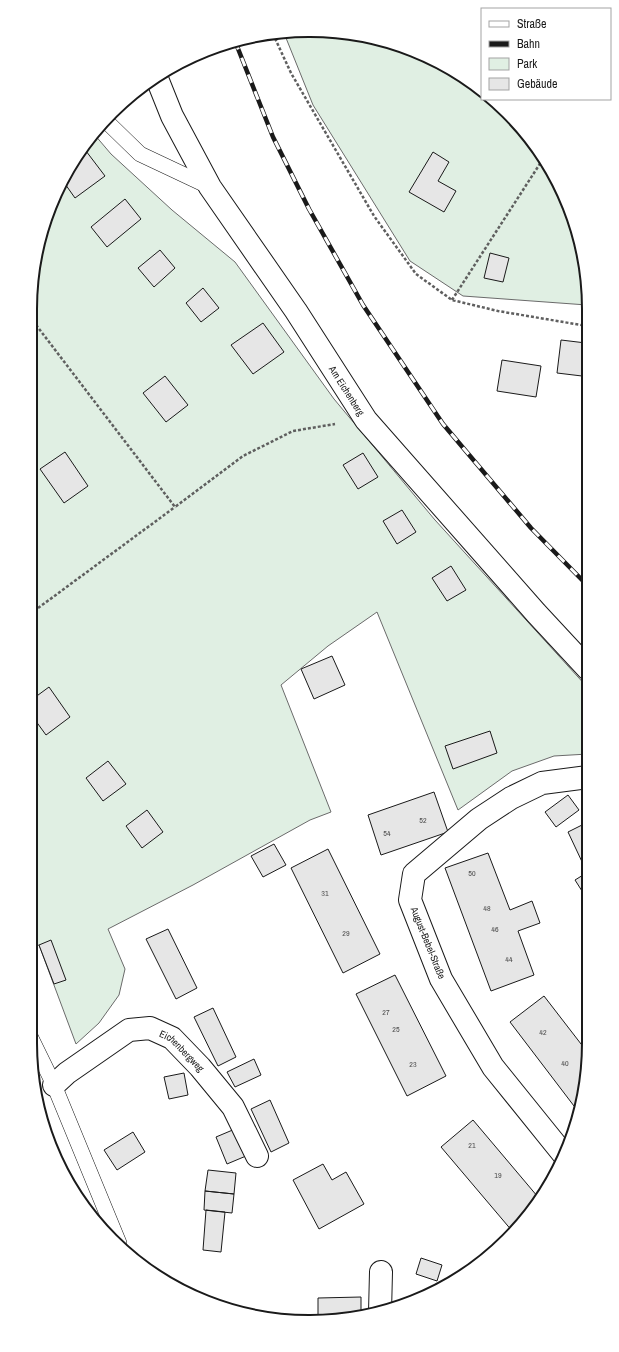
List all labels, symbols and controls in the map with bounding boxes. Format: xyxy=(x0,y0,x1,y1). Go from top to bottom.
legend xyxy=(481,8,611,100)
text: Straße xyxy=(517,16,547,32)
text: Bahn xyxy=(517,36,540,52)
text: Park xyxy=(517,56,537,72)
text: Gebäude xyxy=(517,76,558,92)
street label: Am Eichenberg xyxy=(326,362,368,418)
house number: 52 xyxy=(419,815,427,825)
house number: 54 xyxy=(383,828,391,838)
house number: 50 xyxy=(468,868,476,878)
house number: 31 xyxy=(321,888,329,898)
house number: 48 xyxy=(483,903,491,913)
street label: August-Bebel-Straße xyxy=(407,904,449,981)
house number: 46 xyxy=(491,924,499,934)
house number: 29 xyxy=(342,928,350,938)
house number: 44 xyxy=(505,954,513,964)
house number: 27 xyxy=(382,1007,390,1017)
house number: 25 xyxy=(392,1024,400,1034)
street label: Eichenbergweg xyxy=(158,1027,208,1074)
house number: 42 xyxy=(539,1027,547,1037)
house number: 40 xyxy=(561,1058,569,1068)
house number: 23 xyxy=(409,1059,417,1069)
house number: 21 xyxy=(468,1140,476,1150)
house number: 19 xyxy=(494,1170,502,1180)

